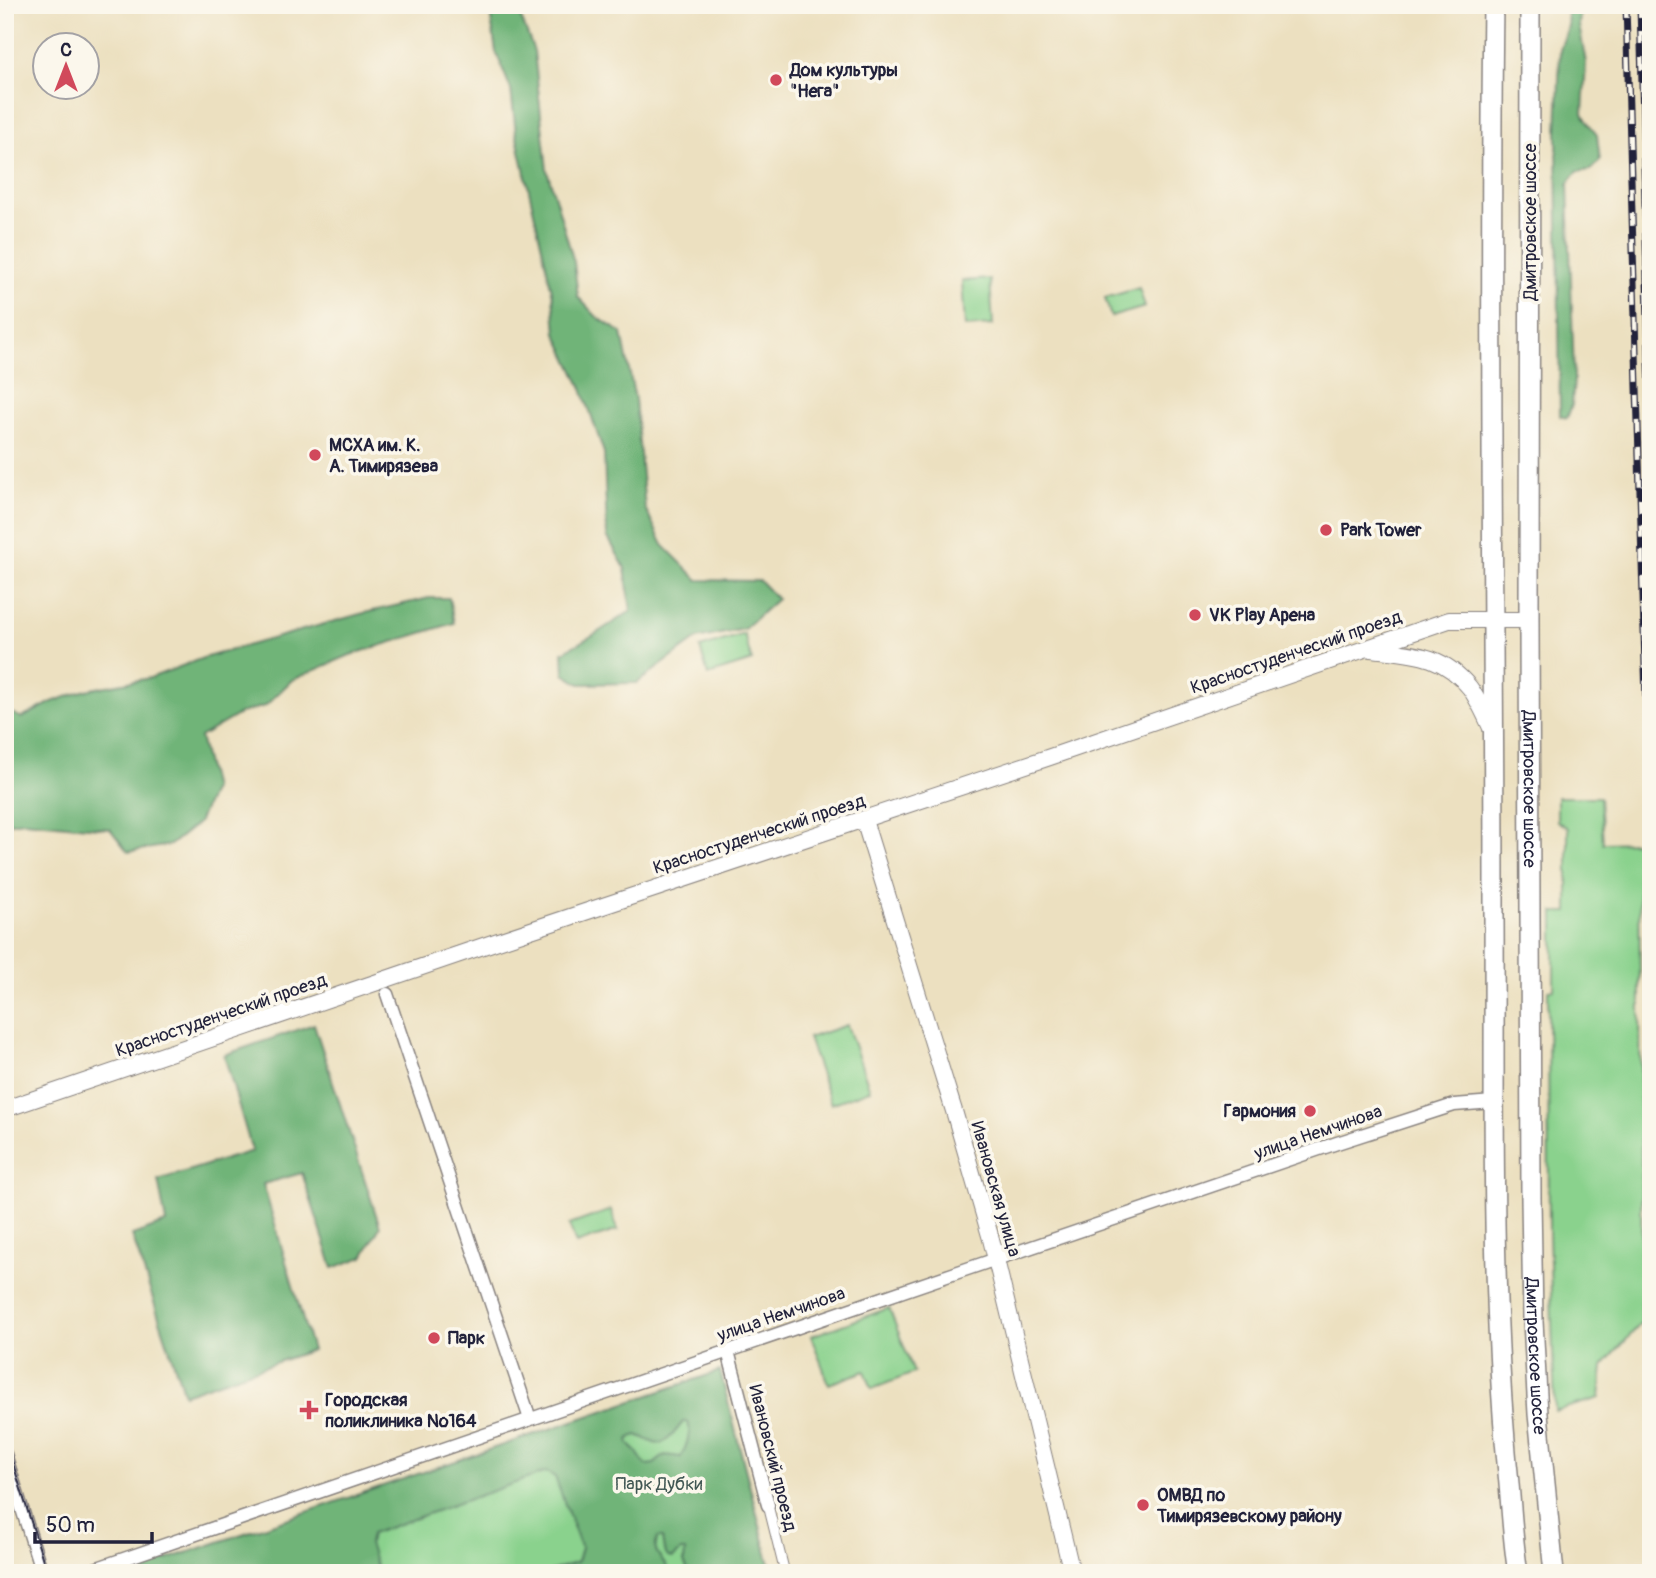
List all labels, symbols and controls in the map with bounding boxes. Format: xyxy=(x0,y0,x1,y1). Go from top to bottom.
north arrow xyxy=(32,32,102,102)
text: С xyxy=(60,38,72,62)
place label: Дом культуры "Нега" xyxy=(789,59,898,103)
marker: Дом культуры "Нега" xyxy=(768,72,784,88)
street label: Дмитровское шоссе xyxy=(1519,143,1542,302)
place label: МСХА им. К. А. Тимирязева xyxy=(329,434,439,478)
marker: МСХА им. К. А. Тимирязева xyxy=(307,447,323,463)
place label: Park Tower xyxy=(1340,519,1422,542)
marker: Park Tower xyxy=(1318,522,1334,538)
place label: VK Play Арена xyxy=(1209,604,1316,627)
street label: Красностуденческий проезд xyxy=(1188,605,1405,699)
marker: VK Play Арена xyxy=(1187,607,1203,623)
street label: Дмитровское шоссе xyxy=(1517,709,1541,868)
street label: Красностуденческий проезд xyxy=(650,789,868,880)
street label: Красностуденческий проезд xyxy=(113,968,330,1062)
place label: Гармония xyxy=(1224,1100,1296,1123)
street label: улица Немчинова xyxy=(1250,1100,1385,1165)
marker: Гармония xyxy=(1302,1103,1318,1119)
street label: Ивановская улица xyxy=(965,1119,1026,1259)
street label: Дмитровское шоссе xyxy=(1520,1276,1551,1436)
street label: улица Немчинова xyxy=(713,1282,848,1347)
place label: Парк xyxy=(448,1327,485,1350)
marker: Парк xyxy=(426,1330,442,1346)
street label: Ивановский проезд xyxy=(743,1382,802,1534)
place label: Городская поликлиника №164 xyxy=(325,1389,477,1433)
marker: Городская поликлиника №164 xyxy=(299,1400,319,1420)
park label: Парк Дубки xyxy=(616,1473,702,1496)
place label: ОМВД по Тимирязевскому району xyxy=(1156,1484,1342,1528)
marker: ОМВД по Тимирязевскому району xyxy=(1135,1497,1151,1513)
scale bar xyxy=(35,1501,152,1545)
text: 50 m xyxy=(46,1512,95,1539)

